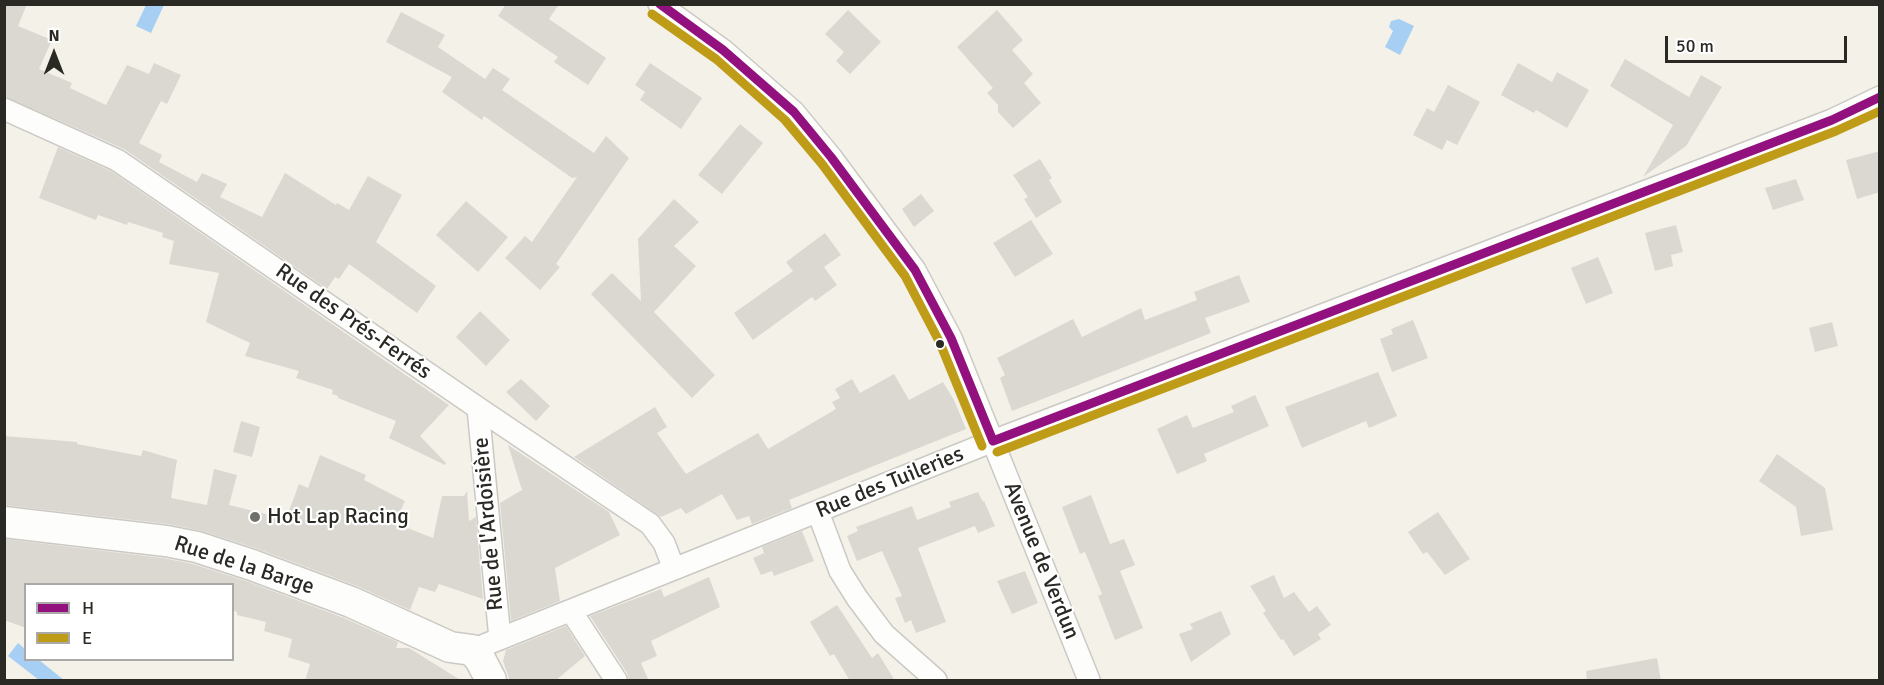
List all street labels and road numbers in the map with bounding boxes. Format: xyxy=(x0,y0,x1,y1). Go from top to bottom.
street label: Rue des Prés-Ferrés xyxy=(270,258,436,386)
street label: Rue de l'Ardoisière xyxy=(468,436,510,612)
street label: Rue des Tuileries xyxy=(812,441,968,525)
street label: Avenue de Verdun xyxy=(997,479,1085,643)
street label: Rue de la Barge xyxy=(171,531,317,601)

